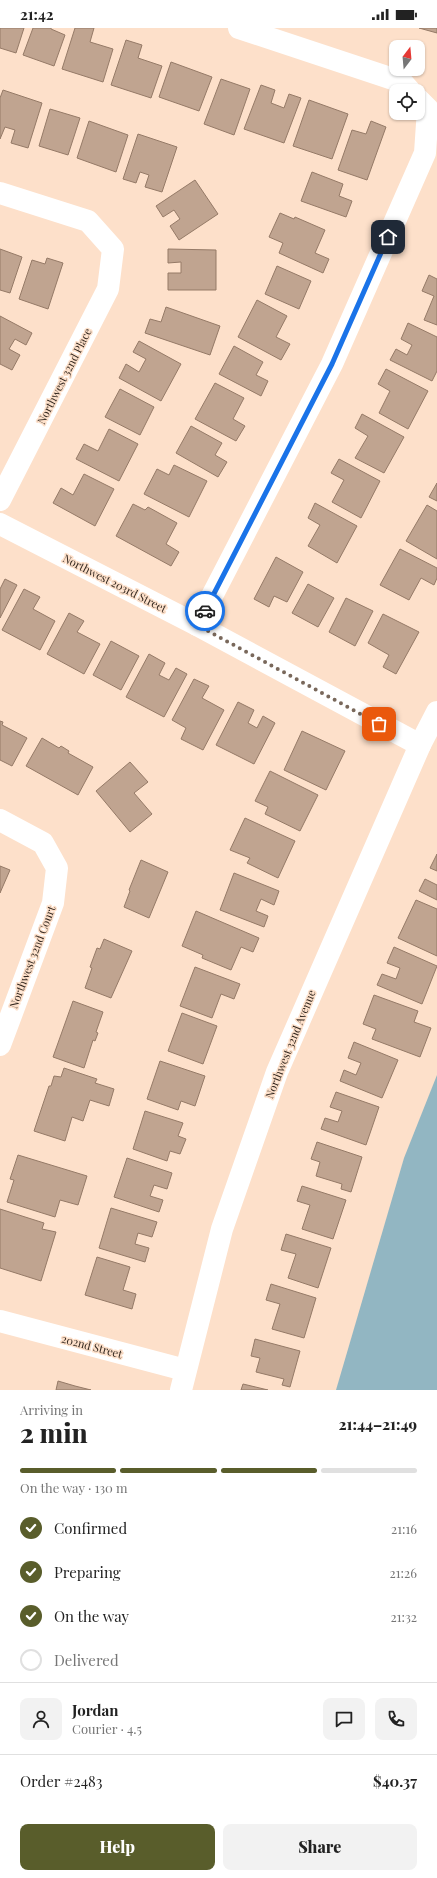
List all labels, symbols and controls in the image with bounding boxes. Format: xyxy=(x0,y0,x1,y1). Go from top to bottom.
text: 21:42 xyxy=(20,4,54,24)
north arrow xyxy=(389,40,425,76)
map controls xyxy=(389,40,425,120)
button: locate xyxy=(389,84,425,120)
pin xyxy=(371,220,405,254)
icon: home xyxy=(377,226,399,248)
street label: Northwest 32nd Place xyxy=(33,325,95,427)
street label: Northwest 203rd Street xyxy=(61,550,169,616)
courier xyxy=(185,591,225,631)
icon: car xyxy=(194,600,216,622)
pin xyxy=(362,707,396,741)
icon: bag xyxy=(368,713,390,735)
street label: Northwest 32nd Court xyxy=(6,903,59,1010)
street label: Northwest 32nd Avenue xyxy=(261,987,319,1101)
street label: 202nd Street xyxy=(60,1331,124,1361)
text: Arriving in xyxy=(20,1401,83,1418)
text: 21:44–21:49 xyxy=(339,1414,417,1434)
text: 2 min xyxy=(20,1415,88,1450)
text: On the way · 130 m xyxy=(20,1479,128,1496)
icon: check xyxy=(20,1517,42,1539)
text: Confirmed xyxy=(54,1518,127,1538)
text: 21:16 xyxy=(391,1520,417,1537)
icon: check xyxy=(20,1561,42,1583)
text: Preparing xyxy=(54,1562,121,1582)
text: 21:26 xyxy=(390,1564,417,1581)
icon: check xyxy=(20,1605,42,1627)
text: On the way xyxy=(54,1606,129,1626)
text: 21:32 xyxy=(390,1608,417,1625)
text: Delivered xyxy=(54,1650,119,1670)
button: person xyxy=(20,1698,62,1740)
button: chat xyxy=(323,1698,365,1740)
button: phone xyxy=(375,1698,417,1740)
text: Jordan xyxy=(72,1700,118,1720)
text: Courier · 4.5 xyxy=(72,1720,142,1737)
text: Order #2483 xyxy=(20,1771,102,1791)
text: $40.37 xyxy=(373,1771,417,1791)
button: Help xyxy=(20,1824,215,1870)
button: Share xyxy=(223,1824,417,1870)

